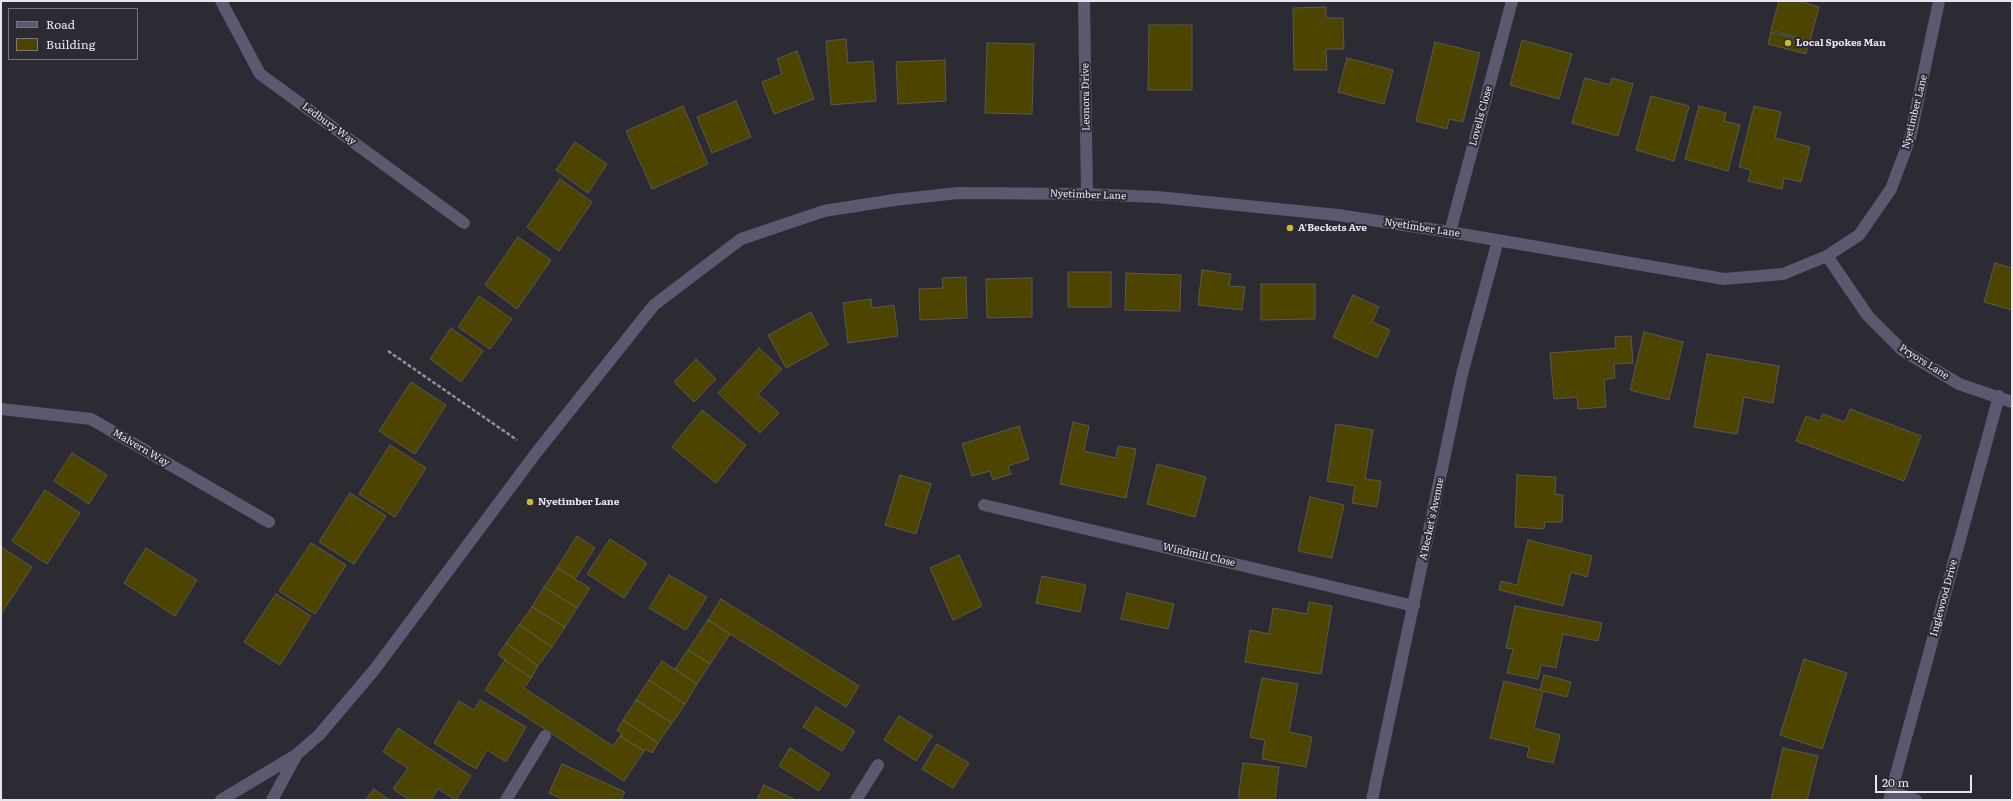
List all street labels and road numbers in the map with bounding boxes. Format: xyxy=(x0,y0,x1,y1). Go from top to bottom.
street label: Leonora Drive xyxy=(1079,63,1093,131)
street label: Nyetimber Lane xyxy=(1900,73,1930,151)
street label: Lovells Close xyxy=(1467,85,1495,147)
street label: Ledbury Way xyxy=(300,100,358,148)
street label: Nyetimber Lane xyxy=(1050,188,1126,202)
street label: Nyetimber Lane xyxy=(1383,216,1461,240)
street label: Pryors Lane xyxy=(1897,342,1951,382)
street label: Malvern Way xyxy=(110,427,172,469)
street label: A'Becket's Avenue xyxy=(1417,477,1447,561)
street label: Windmill Close xyxy=(1162,541,1236,569)
street label: Inglewood Drive xyxy=(1928,558,1960,638)

